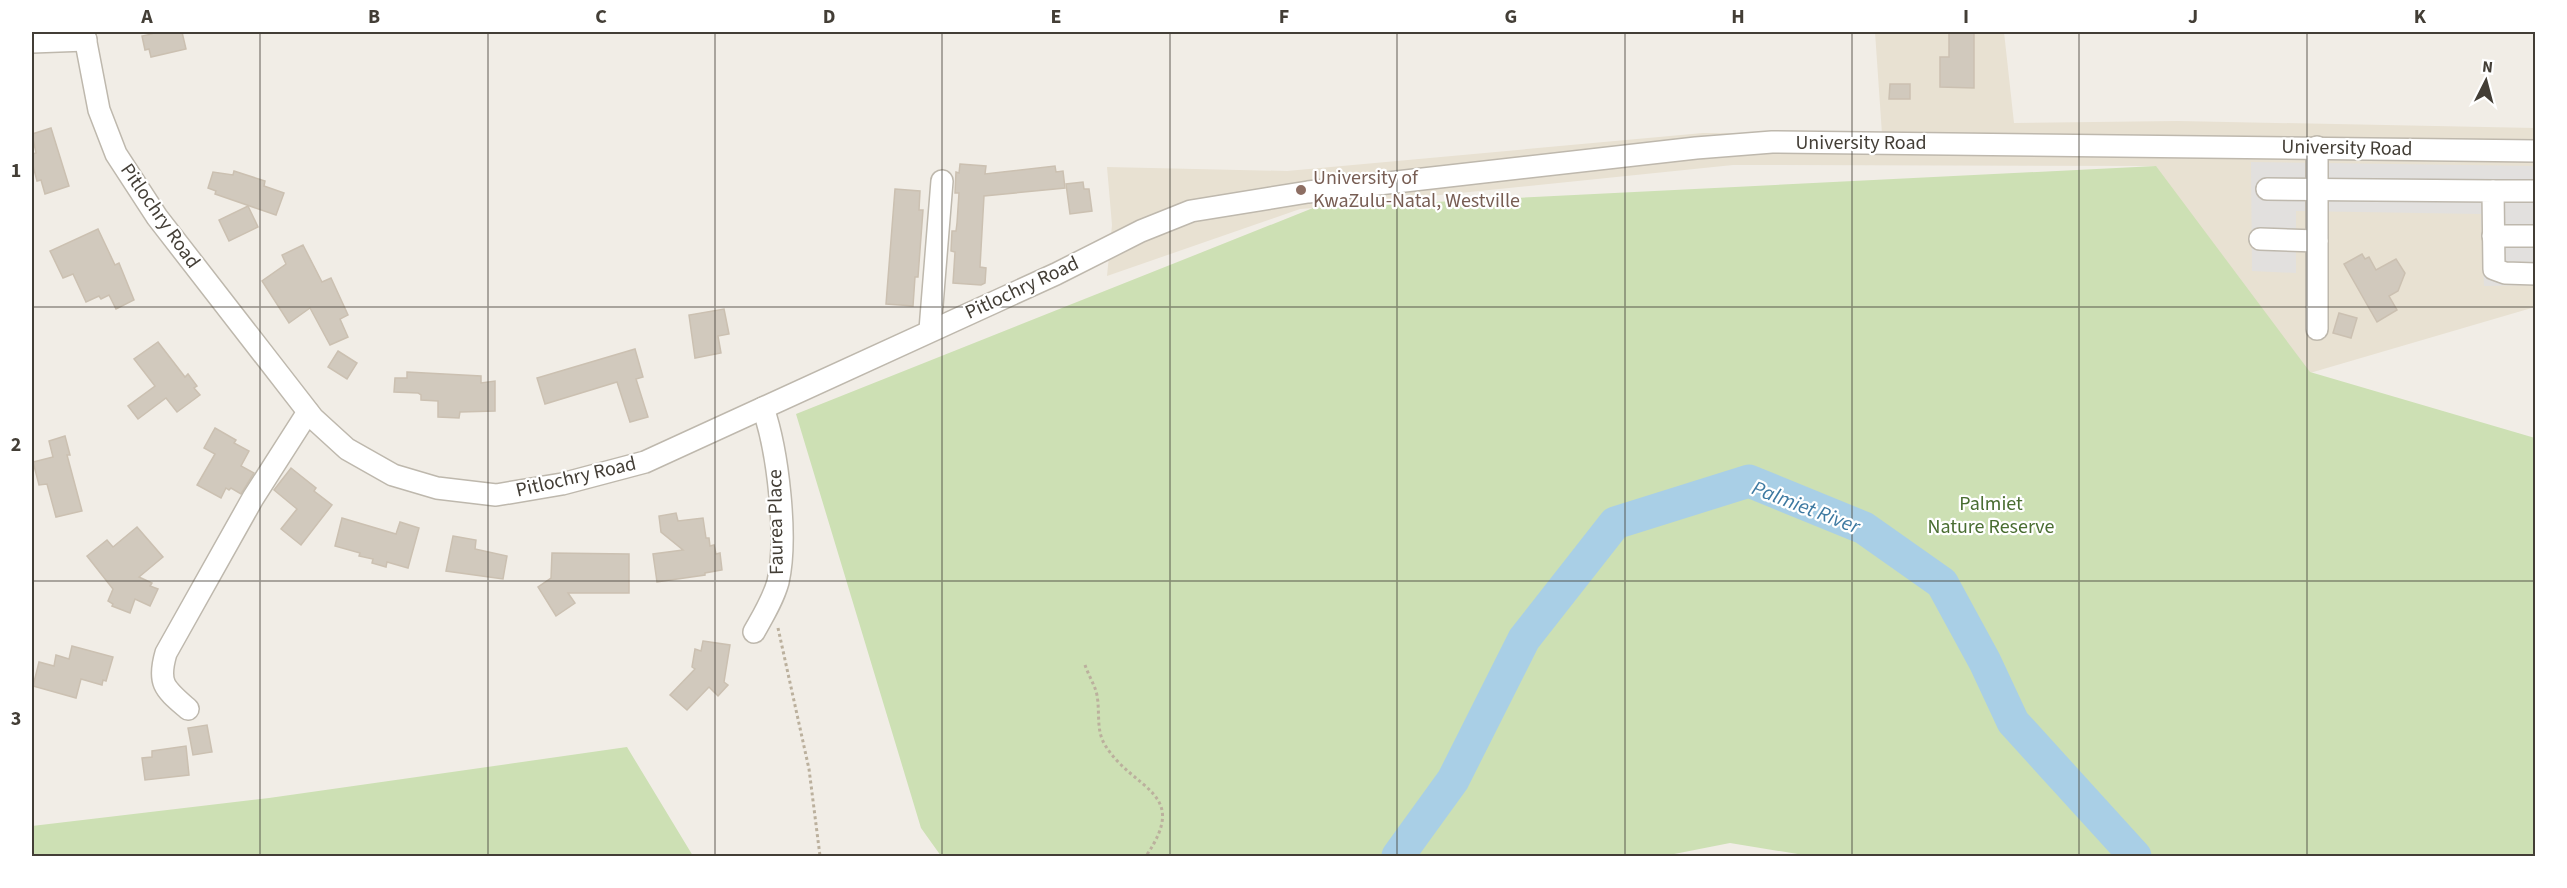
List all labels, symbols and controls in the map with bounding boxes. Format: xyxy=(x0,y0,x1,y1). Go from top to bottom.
text: A xyxy=(140,3,153,31)
text: B xyxy=(368,3,380,31)
text: C xyxy=(595,3,607,31)
text: D xyxy=(823,3,835,31)
text: E xyxy=(1051,3,1061,31)
text: F xyxy=(1279,3,1289,31)
text: G xyxy=(1505,3,1517,31)
text: H xyxy=(1731,3,1745,31)
text: I xyxy=(1963,3,1969,31)
text: J xyxy=(2188,3,2198,31)
text: K xyxy=(2414,3,2427,31)
north arrow xyxy=(2456,51,2516,111)
text: N xyxy=(2481,56,2494,79)
street label: University Road xyxy=(1795,129,1927,157)
street label: University Road xyxy=(2281,133,2413,163)
text: 1 xyxy=(11,157,21,185)
street label: Pitlochry Road xyxy=(113,158,207,274)
place label: University of KwaZulu-Natal, Westville xyxy=(1313,164,1520,215)
marker: University of KwaZulu-Natal, Westville xyxy=(1294,183,1308,197)
street label: Pitlochry Road xyxy=(961,249,1083,327)
text: 2 xyxy=(11,431,21,459)
street label: Pitlochry Road xyxy=(513,450,639,504)
street label: Faurea Place xyxy=(761,469,791,575)
water label: Palmiet River xyxy=(1748,473,1865,542)
park label: Palmiet Nature Reserve xyxy=(1927,490,2055,541)
text: 3 xyxy=(11,705,21,733)

